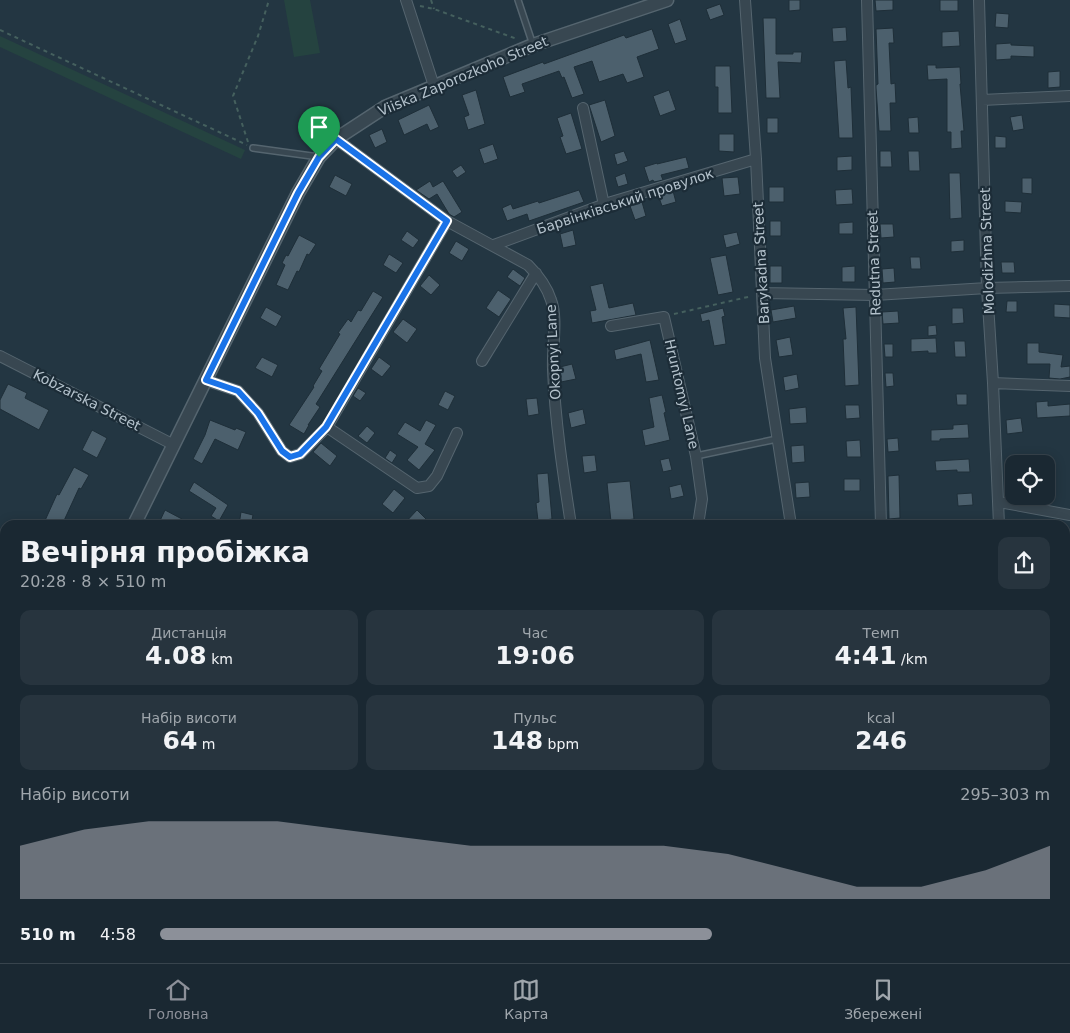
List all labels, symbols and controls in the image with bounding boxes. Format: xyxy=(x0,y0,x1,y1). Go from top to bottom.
street label: Viiska Zaporozkoho Street xyxy=(376,33,551,119)
pin xyxy=(298,106,340,157)
icon: arrive xyxy=(305,113,333,141)
street label: Барвінківський провулок xyxy=(534,165,716,237)
street label: Molodizhna Street xyxy=(977,187,997,315)
street label: Barykadna Street xyxy=(750,201,772,324)
street label: Redutna Street xyxy=(864,210,884,316)
street label: Okopnyi Lane xyxy=(543,304,563,400)
street label: Hruntomyi Lane xyxy=(662,338,702,450)
street label: Kobzarska Street xyxy=(31,366,144,434)
map controls xyxy=(1005,455,1055,505)
button: locate xyxy=(1005,455,1055,505)
text: Вечірня пробіжка xyxy=(20,536,310,569)
button: share xyxy=(998,537,1050,589)
text: 20:28 · 8 × 510 m xyxy=(20,572,166,591)
text: Дистанція xyxy=(151,625,227,641)
text: Час xyxy=(522,625,548,641)
text: Темп xyxy=(863,625,899,641)
text: 4.08 xyxy=(145,641,207,670)
text: 19:06 xyxy=(495,641,575,670)
text: 4:41 xyxy=(834,641,897,670)
text: km xyxy=(207,651,233,667)
text: /km xyxy=(897,651,928,667)
text: Набір висоти xyxy=(141,710,237,726)
text: Пульс xyxy=(513,710,557,726)
text: kcal xyxy=(867,710,895,726)
text: 64 xyxy=(163,726,197,755)
text: 148 xyxy=(491,726,543,755)
text: 246 xyxy=(855,726,907,755)
text: m xyxy=(197,736,215,752)
text: bpm xyxy=(543,736,579,752)
text: Набір висоти xyxy=(20,785,130,804)
text: 295–303 m xyxy=(960,785,1050,804)
text: 510 m xyxy=(20,925,76,944)
text: 4:58 xyxy=(100,925,136,944)
tab: Головна xyxy=(148,976,208,1022)
tab: Карта xyxy=(504,976,548,1022)
tab: Збережені xyxy=(844,976,922,1022)

